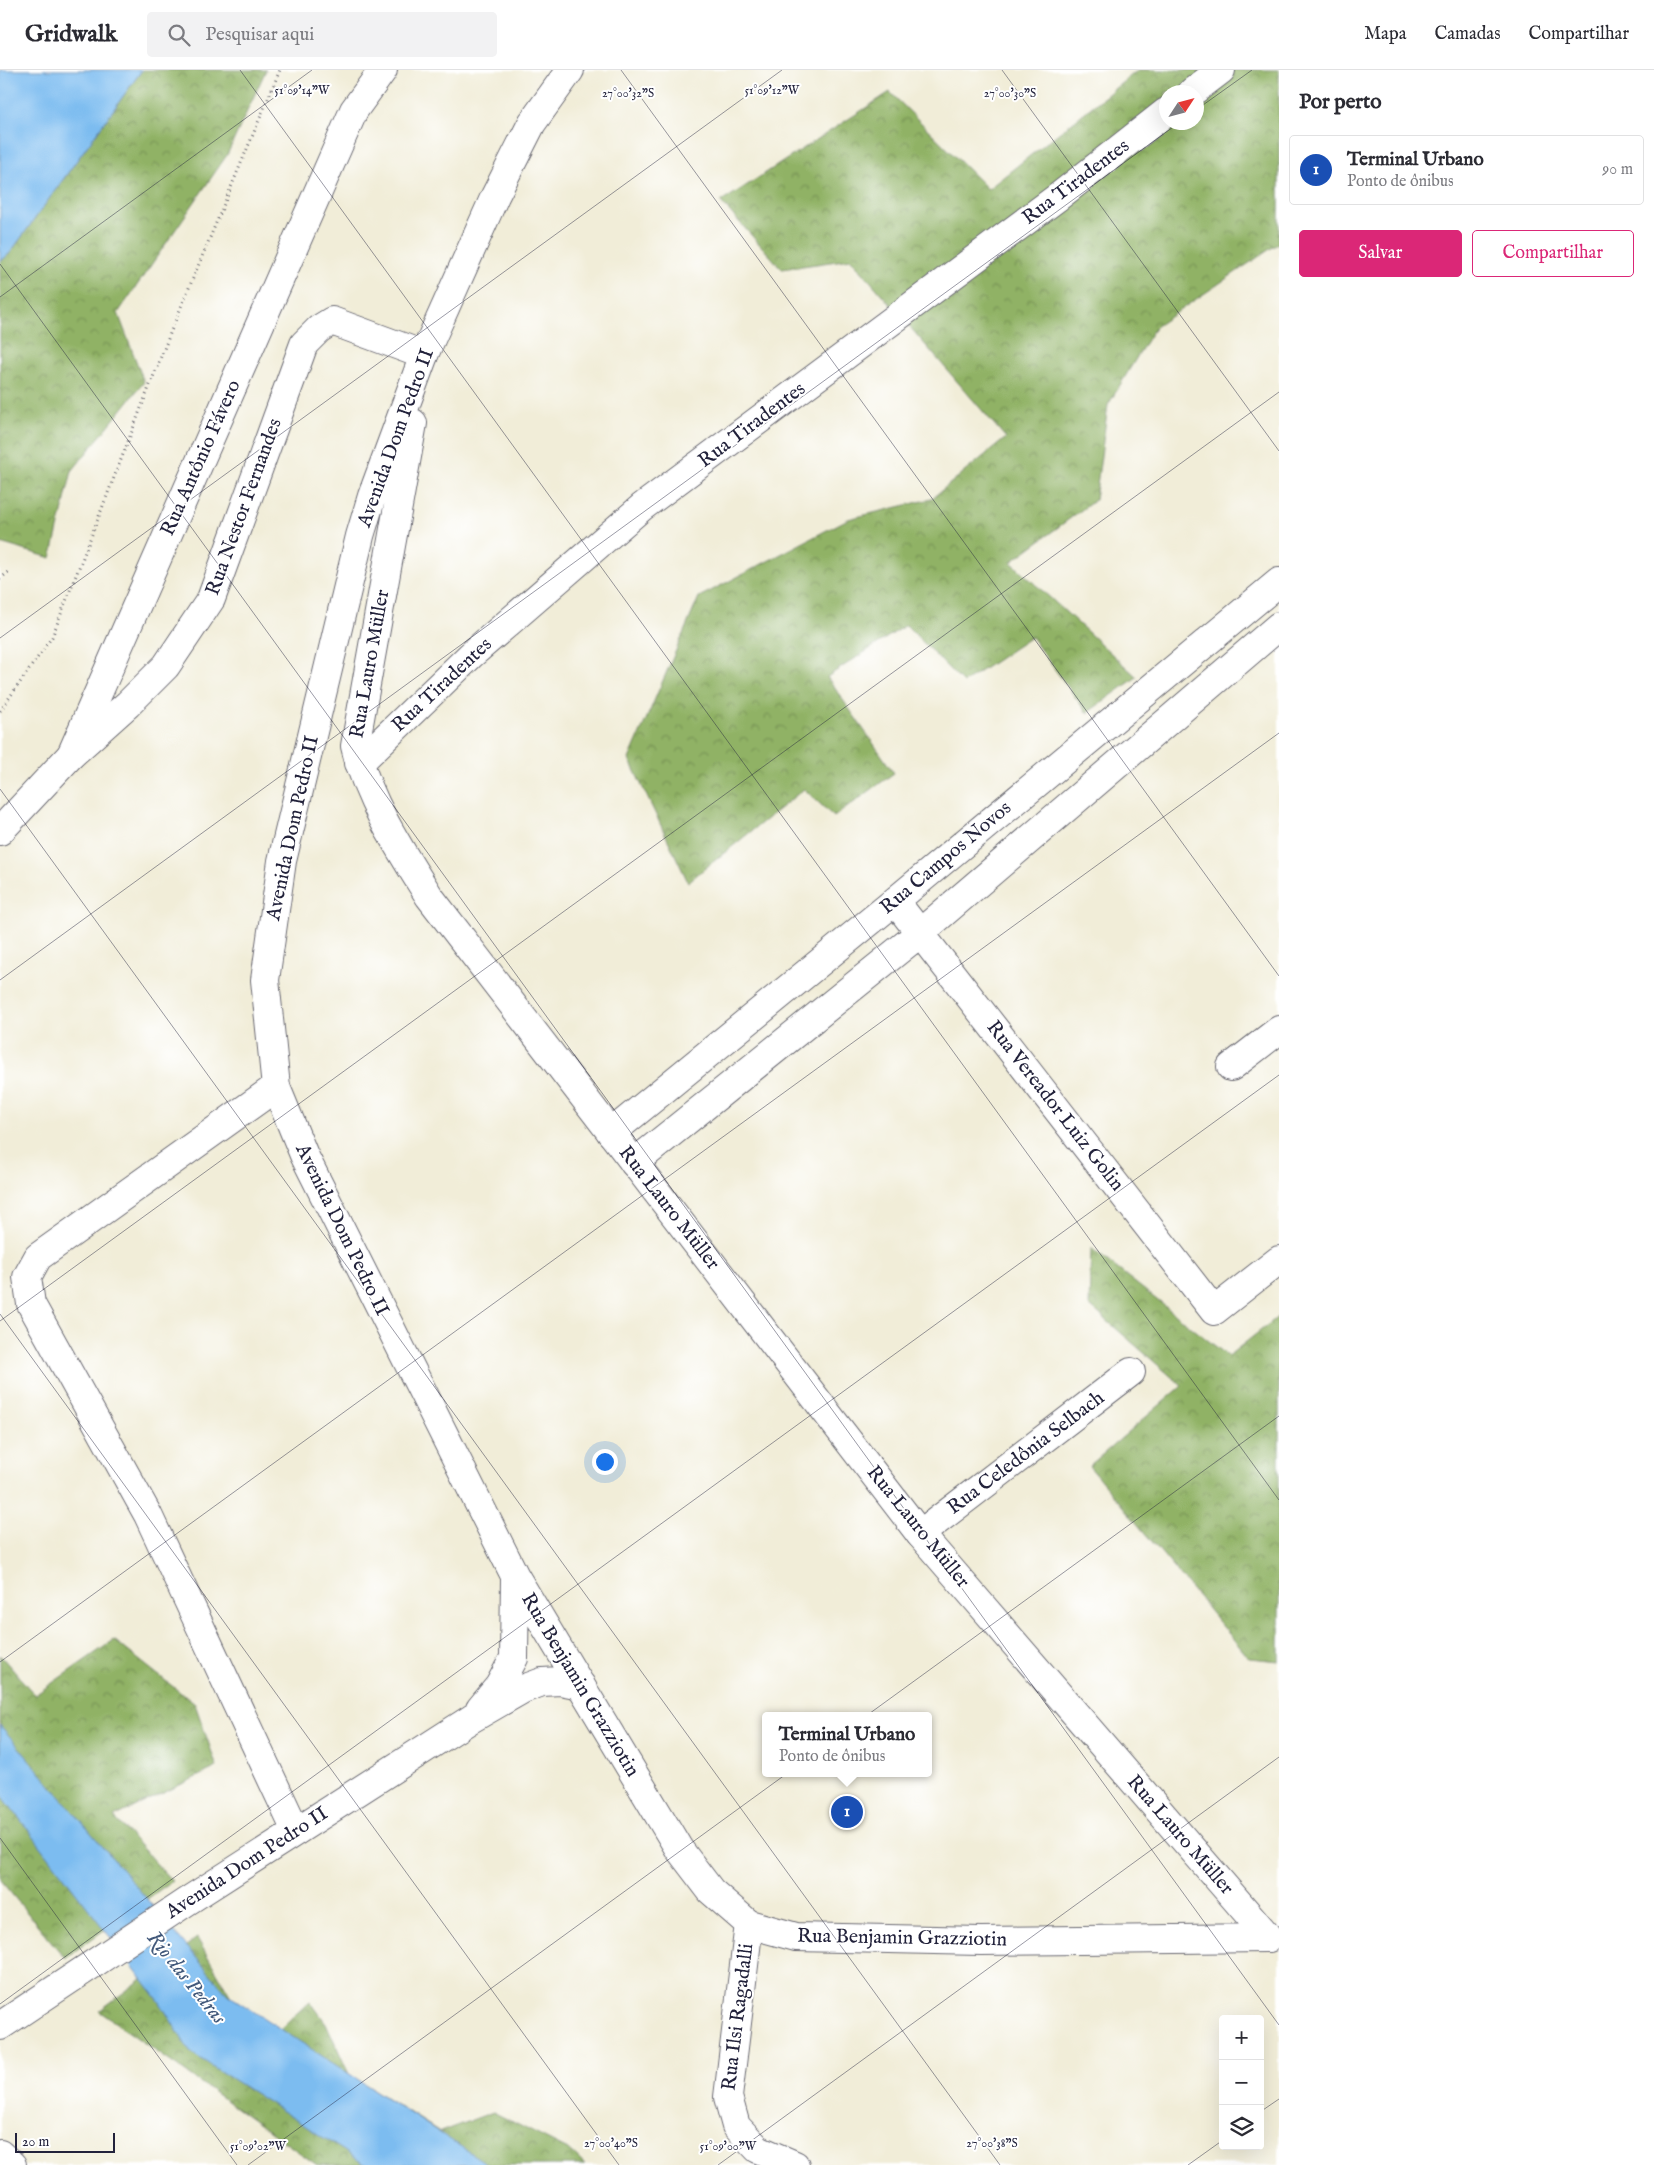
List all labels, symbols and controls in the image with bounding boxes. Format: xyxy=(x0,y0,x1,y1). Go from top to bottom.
search box xyxy=(147,12,497,57)
text: Gridwalk xyxy=(25,19,117,50)
icon: search xyxy=(165,21,193,49)
text: Pesquisar aqui xyxy=(205,23,314,47)
text: Mapa xyxy=(1364,23,1406,46)
text: Camadas xyxy=(1434,23,1500,46)
text: Compartilhar xyxy=(1528,23,1629,46)
text: 51°09'14"W xyxy=(275,83,330,98)
text: 51°09'12"W xyxy=(745,83,800,98)
north arrow xyxy=(1159,85,1204,130)
text: 27°00'32"S xyxy=(602,86,654,101)
text: 27°00'30"S xyxy=(984,86,1036,101)
text: Por perto xyxy=(1299,89,1381,116)
street label: Rua Tiradentes xyxy=(1017,134,1135,230)
text: Terminal Urbano xyxy=(1347,148,1484,172)
text: 1 xyxy=(1313,160,1319,180)
text: 90 m xyxy=(1602,160,1633,180)
text: Ponto de ônibus xyxy=(1347,172,1454,192)
button: Salvar xyxy=(1299,230,1462,277)
button: Compartilhar xyxy=(1472,230,1634,277)
street label: Avenida Dom Pedro II xyxy=(352,345,440,532)
street label: Rua Antônio Fávero xyxy=(155,376,247,540)
street label: Rua Tiradentes xyxy=(693,377,811,473)
street label: Rua Nestor Fernandes xyxy=(200,415,288,599)
street label: Rua Lauro Müller xyxy=(345,587,395,740)
street label: Rua Tiradentes xyxy=(387,632,497,738)
street label: Avenida Dom Pedro II xyxy=(261,733,325,924)
street label: Rua Campos Novos xyxy=(875,796,1017,920)
street label: Rua Vereador Luiz Golin xyxy=(981,1016,1130,1197)
street label: Avenida Dom Pedro II xyxy=(289,1139,395,1320)
street label: Rua Lauro Müller xyxy=(613,1141,726,1276)
street label: Rua Celedônia Selbach xyxy=(942,1386,1110,1520)
your location xyxy=(592,1449,618,1475)
street label: Rua Lauro Müller xyxy=(861,1461,975,1594)
street label: Rua Benjamin Grazziotin xyxy=(515,1589,645,1782)
popup xyxy=(762,1712,932,1777)
text: Terminal Urbano xyxy=(779,1723,915,1747)
text: Ponto de ônibus xyxy=(779,1747,885,1767)
street label: Rua Lauro Müller xyxy=(1121,1770,1239,1901)
pin: 1 xyxy=(831,1793,863,1831)
street label: Avenida Dom Pedro II xyxy=(160,1801,333,1925)
street label: Rua Benjamin Grazziotin xyxy=(797,1924,1008,1952)
water label: Rio das Pedras xyxy=(140,1926,232,2031)
street label: Rua Ilsi Ragadalli xyxy=(717,1942,759,2092)
map controls xyxy=(1219,2015,1264,2150)
button: + xyxy=(1219,2015,1264,2060)
button: − xyxy=(1219,2060,1264,2105)
button: layers xyxy=(1219,2105,1264,2150)
scale bar xyxy=(15,2130,115,2153)
text: 20 m xyxy=(22,2133,49,2151)
text: 27°00'40"S xyxy=(584,2136,638,2151)
text: 27°00'38"S xyxy=(966,2136,1018,2151)
text: 51°09'02"W xyxy=(230,2139,287,2154)
text: 51°09'00"W xyxy=(700,2139,757,2154)

